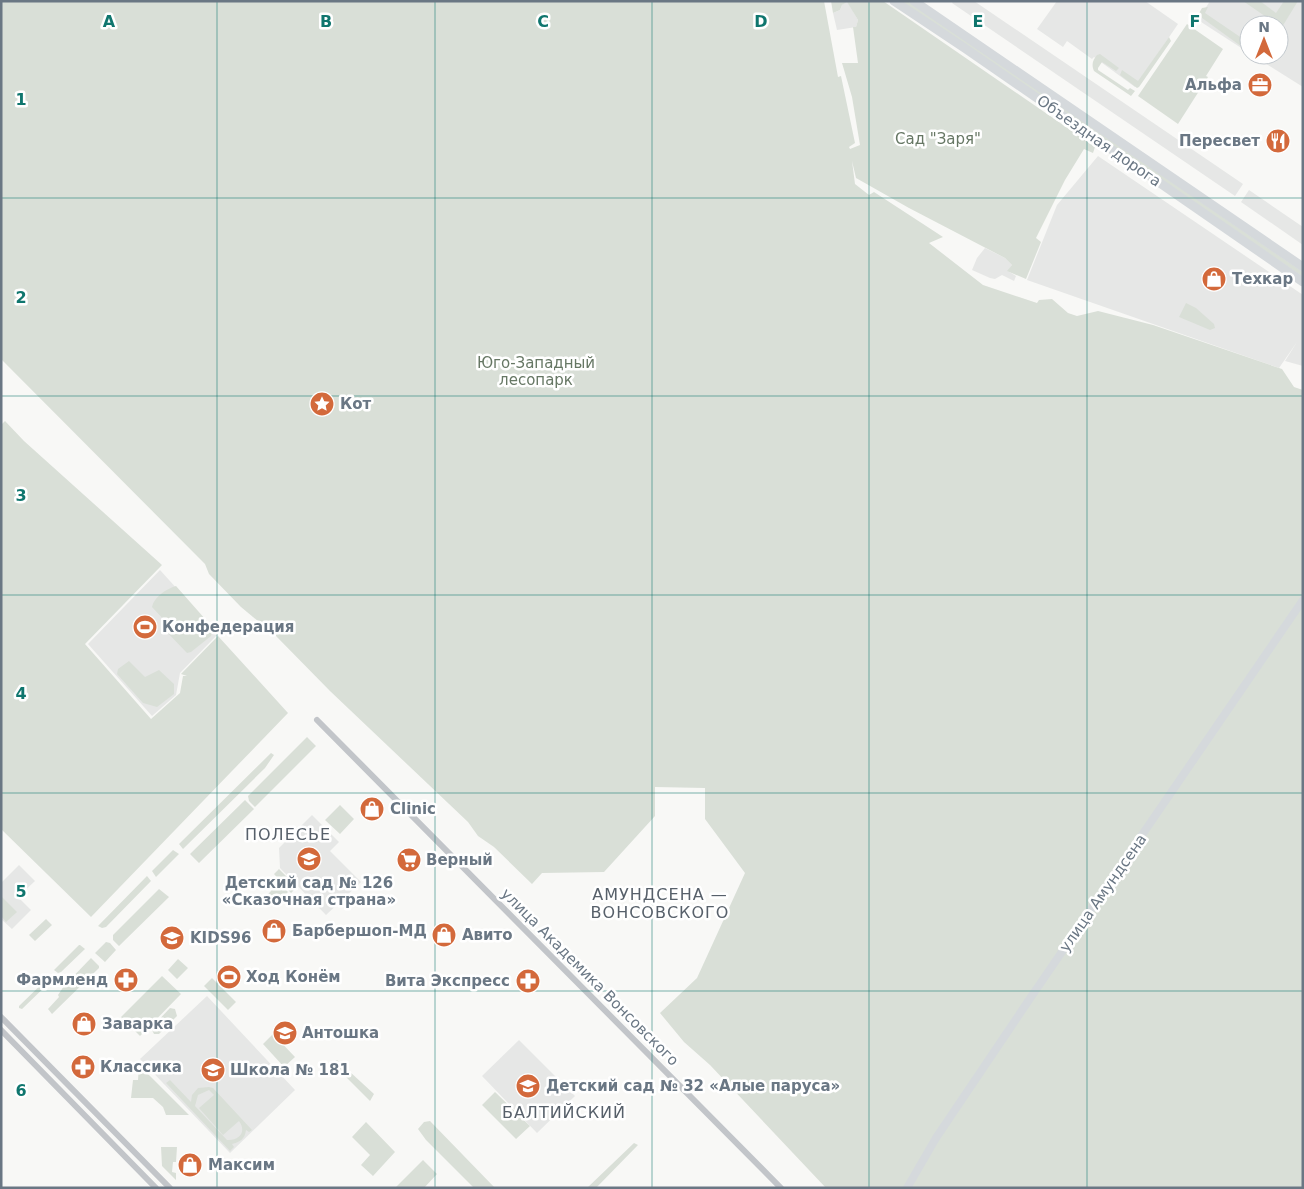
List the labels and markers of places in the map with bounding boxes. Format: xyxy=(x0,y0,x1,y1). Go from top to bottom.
office icon: Альфа xyxy=(1247,72,1273,98)
place label: Альфа xyxy=(1185,76,1242,94)
restaurant icon: Пересвет xyxy=(1265,128,1291,154)
place label: Пересвет xyxy=(1179,132,1260,150)
shop icon: Техкар xyxy=(1201,266,1227,292)
place label: Техкар xyxy=(1232,270,1293,288)
place icon: Кот xyxy=(309,391,335,417)
place label: Кот xyxy=(340,395,372,413)
sports icon: Конфедерация xyxy=(132,614,158,640)
place label: Конфедерация xyxy=(162,618,294,636)
shop icon: Clinic xyxy=(359,796,385,822)
place label: Clinic xyxy=(390,800,436,818)
school or university icon: Детский сад № 126 «Сказочная страна» xyxy=(296,846,322,872)
supermarket icon: Верный xyxy=(396,847,422,873)
place label: Верный xyxy=(426,851,493,869)
place label: Детский сад № 126 «Сказочная страна» xyxy=(222,874,396,909)
shop icon: Барбершоп-МД xyxy=(261,918,287,944)
place label: Барбершоп-МД xyxy=(292,922,427,940)
shop icon: Авито xyxy=(431,922,457,948)
school or university icon: KIDS96 xyxy=(159,925,185,951)
place label: Авито xyxy=(462,926,513,944)
place label: KIDS96 xyxy=(190,929,251,947)
sports icon: Ход Конём xyxy=(216,964,242,990)
pharmacy icon: Фармленд xyxy=(113,967,139,993)
place label: Ход Конём xyxy=(246,968,341,986)
pharmacy icon: Вита Экспресс xyxy=(515,968,541,994)
place label: Фармленд xyxy=(16,971,108,989)
place label: Вита Экспресс xyxy=(385,972,510,990)
shop icon: Заварка xyxy=(71,1011,97,1037)
place label: Заварка xyxy=(102,1015,173,1033)
school or university icon: Антошка xyxy=(272,1020,298,1046)
place label: Антошка xyxy=(302,1024,379,1042)
pharmacy icon: Классика xyxy=(70,1054,96,1080)
school or university icon: Школа № 181 xyxy=(200,1057,226,1083)
place label: Классика xyxy=(100,1058,182,1076)
place label: Школа № 181 xyxy=(230,1061,350,1079)
school or university icon: Детский сад № 32 «Алые паруса» xyxy=(515,1073,541,1099)
place label: Детский сад № 32 «Алые паруса» xyxy=(546,1077,840,1095)
shop icon: Максим xyxy=(177,1152,203,1178)
place label: Максим xyxy=(208,1156,275,1174)

